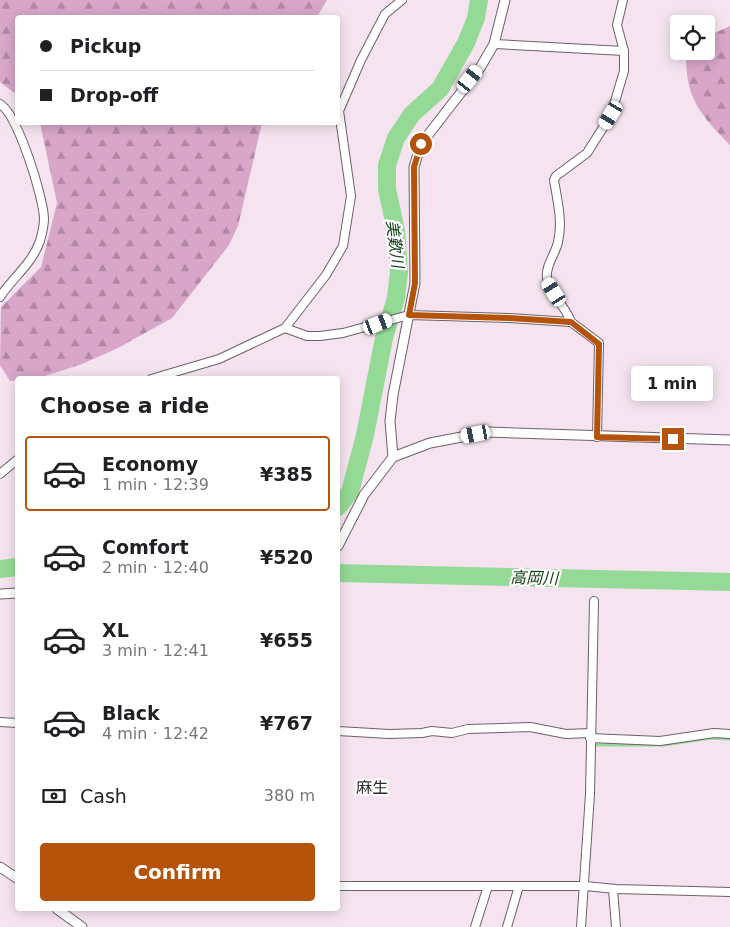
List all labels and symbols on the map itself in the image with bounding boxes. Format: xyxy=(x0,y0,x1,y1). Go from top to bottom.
car xyxy=(454,63,485,95)
car xyxy=(596,98,625,132)
route start xyxy=(410,133,432,155)
water label: 美歎川 xyxy=(383,219,408,271)
car xyxy=(539,275,568,309)
car xyxy=(361,312,394,336)
callout: 1 min xyxy=(632,366,714,402)
car xyxy=(459,424,492,444)
route end xyxy=(662,428,684,450)
water label: 高岡川 xyxy=(510,568,560,588)
district label: 麻生 xyxy=(356,778,388,797)

